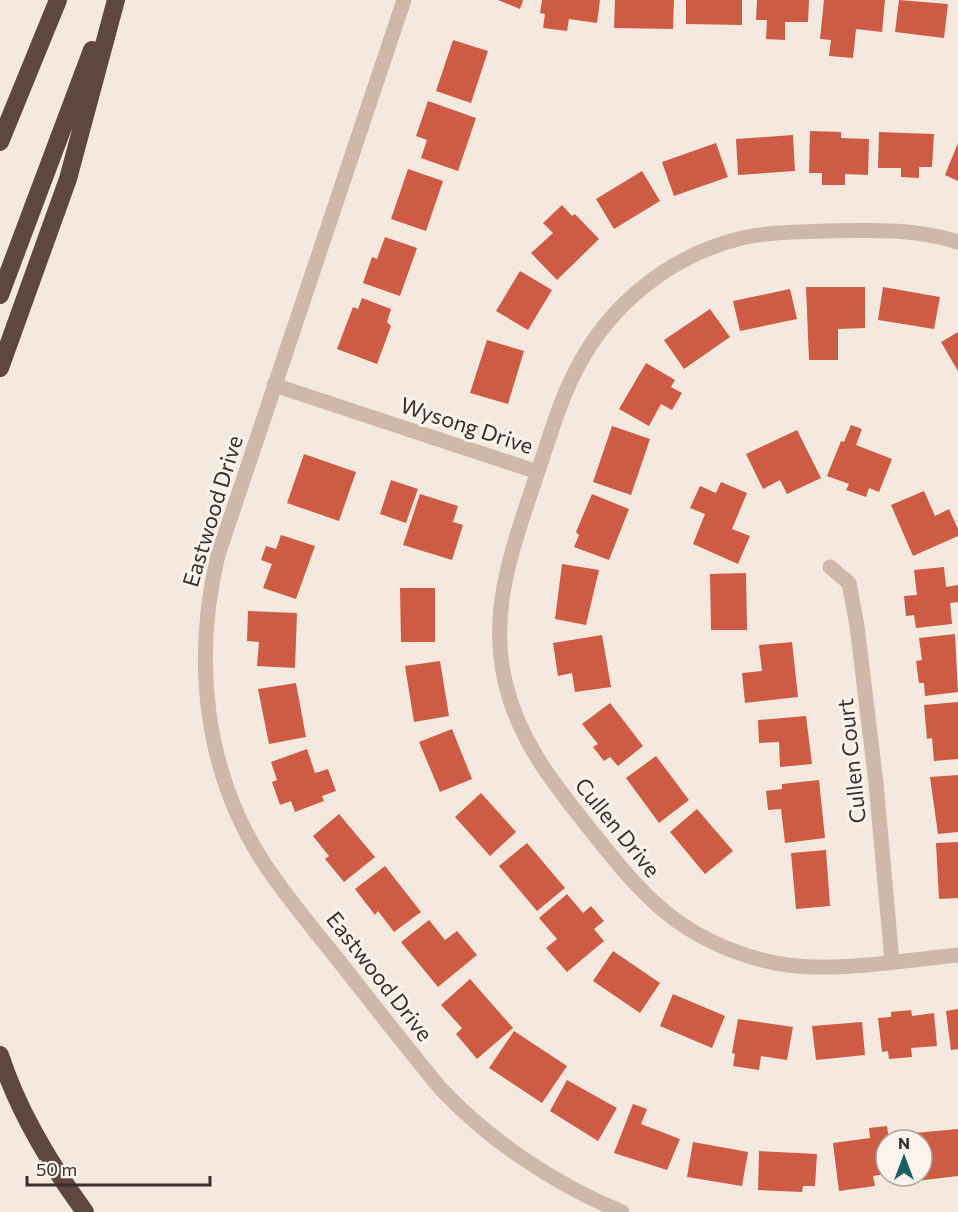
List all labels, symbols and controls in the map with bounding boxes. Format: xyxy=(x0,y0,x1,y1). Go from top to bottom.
street label: Wysong Drive xyxy=(397,391,537,459)
street label: Eastwood Drive xyxy=(176,432,248,590)
street label: Cullen Court xyxy=(831,697,871,825)
street label: Cullen Drive xyxy=(570,772,666,882)
street label: Eastwood Drive xyxy=(321,906,439,1046)
north arrow xyxy=(874,1128,934,1188)
text: N xyxy=(898,1133,910,1152)
scale bar xyxy=(27,1149,210,1187)
text: 50 m xyxy=(36,1158,77,1180)

